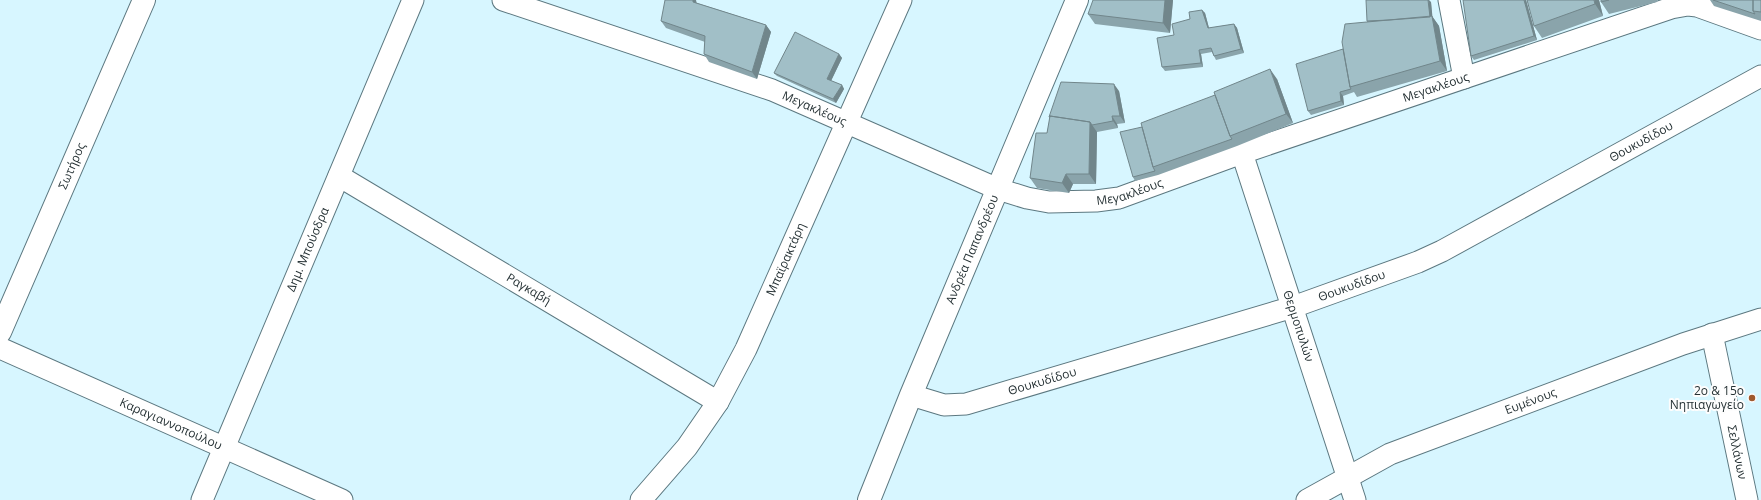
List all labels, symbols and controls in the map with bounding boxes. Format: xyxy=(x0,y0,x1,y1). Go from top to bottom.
street label: Μεγακλέους xyxy=(1400,68,1471,106)
street label: Μεγακλέους xyxy=(780,87,850,130)
street label: Θουκυδίδου xyxy=(1606,117,1676,166)
street label: Σωτήρος xyxy=(54,140,89,192)
street label: Μεγακλέους xyxy=(1095,174,1165,209)
street label: Ανδρέα Παπανδρέου xyxy=(941,192,1002,307)
street label: Δημ. Μπούσδρα xyxy=(282,204,333,294)
street label: Μπαϊρακτάρη xyxy=(762,220,809,298)
street label: Θουκυδίδου xyxy=(1315,265,1388,305)
street label: Ραγκαβή xyxy=(504,269,555,309)
street label: Θερμοπυλών xyxy=(1279,288,1318,364)
street label: Θουκυδίδου xyxy=(1006,363,1078,399)
place label: 2ο & 15ο Νηπιαγωγείο xyxy=(1670,382,1744,413)
street label: Ευμένους xyxy=(1502,383,1559,418)
street label: Καραγιαννοπούλου xyxy=(117,393,225,454)
marker: 2ο & 15ο Νηπιαγωγείο xyxy=(1747,393,1757,403)
street label: Σελλάνων xyxy=(1723,424,1751,481)

